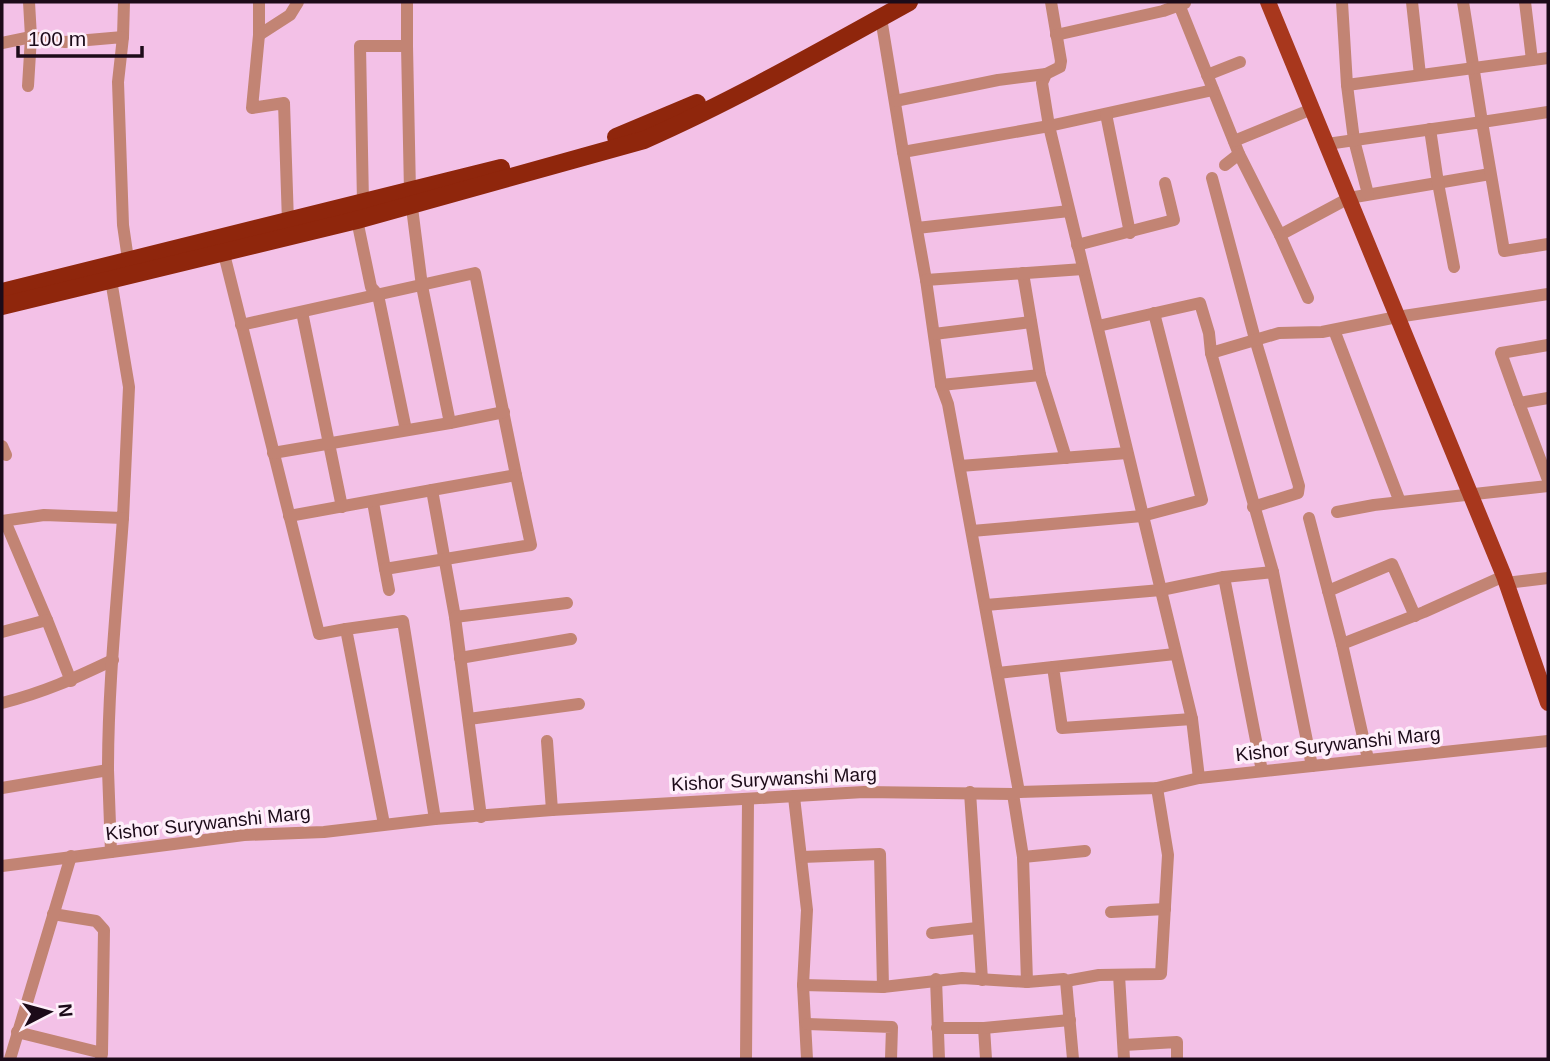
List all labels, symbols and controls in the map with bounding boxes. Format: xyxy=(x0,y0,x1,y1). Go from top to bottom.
scale bar xyxy=(18,14,142,58)
text: 100 m xyxy=(28,27,86,50)
street label: Kishor Surywanshi Marg xyxy=(1235,723,1441,765)
street label: Kishor Surywanshi Marg xyxy=(671,763,877,795)
street label: Kishor Surywanshi Marg xyxy=(105,802,311,844)
north arrow xyxy=(14,977,84,1047)
text: N xyxy=(54,1002,77,1018)

